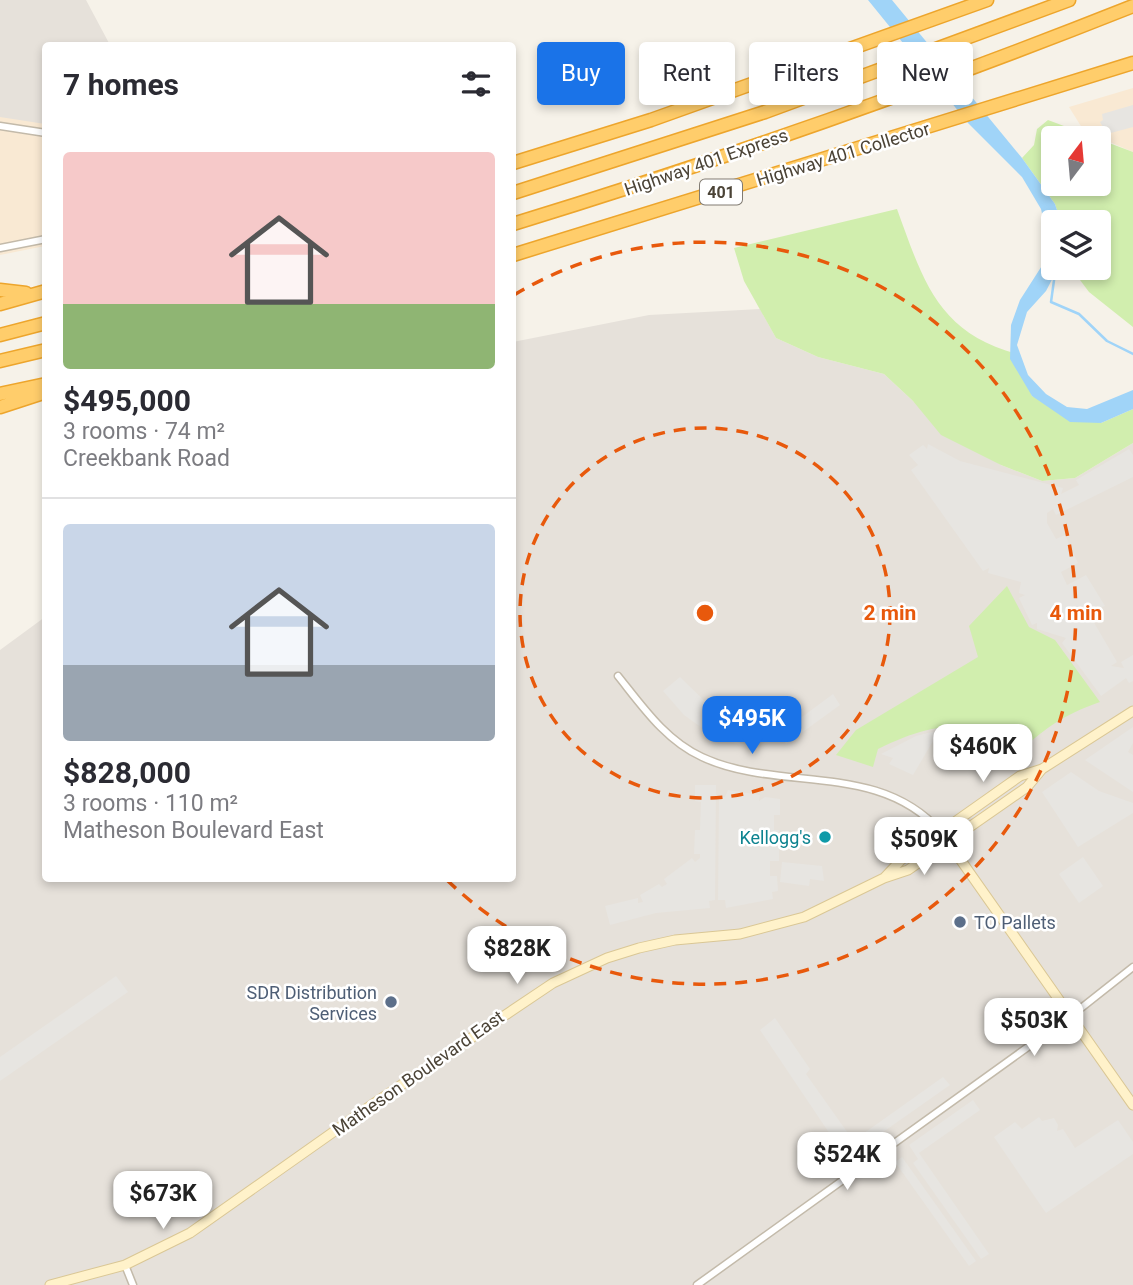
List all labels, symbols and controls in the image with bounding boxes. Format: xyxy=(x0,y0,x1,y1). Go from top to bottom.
chip: Buy xyxy=(537,42,625,105)
chip: Rent xyxy=(639,42,735,105)
chip: Filters xyxy=(749,42,863,105)
chip: New xyxy=(877,42,973,105)
icon: filters xyxy=(457,65,495,103)
text: 7 homes xyxy=(63,67,179,102)
street label: Highway 401 Collector xyxy=(754,118,932,190)
street label: Highway 401 Express xyxy=(621,124,791,200)
north arrow xyxy=(1041,126,1111,196)
map controls xyxy=(1041,126,1111,280)
road number: 401 xyxy=(700,180,742,204)
icon: home xyxy=(216,197,342,323)
button: layers xyxy=(1041,210,1111,280)
text: $495,000 xyxy=(63,383,191,418)
text: 3 rooms · 74 m² xyxy=(63,418,225,445)
text: Creekbank Road xyxy=(63,445,230,472)
icon: home xyxy=(216,569,342,695)
centre of rings xyxy=(693,601,717,625)
text: 2 min xyxy=(864,601,916,625)
text: 4 min xyxy=(1050,601,1102,625)
pin: $495K xyxy=(703,696,801,756)
text: $495K xyxy=(718,705,786,732)
pin: $460K xyxy=(934,724,1032,784)
text: $460K xyxy=(949,733,1017,760)
text: $828,000 xyxy=(63,755,191,790)
text: 3 rooms · 110 m² xyxy=(63,790,238,817)
text: Matheson Boulevard East xyxy=(63,817,324,844)
pin: $509K xyxy=(875,818,973,877)
text: $509K xyxy=(890,826,958,853)
place label: Kellogg's xyxy=(739,827,811,848)
marker: Kellogg's xyxy=(817,829,833,845)
place label: TO Pallets xyxy=(974,912,1056,933)
marker: TO Pallets xyxy=(952,914,968,930)
pin: $828K xyxy=(468,926,566,986)
text: $828K xyxy=(483,935,551,962)
place label: SDR Distribution Services xyxy=(247,982,377,1024)
marker: SDR Distribution Services xyxy=(383,994,399,1010)
pin: $503K xyxy=(985,998,1083,1058)
street label: Matheson Boulevard East xyxy=(328,1006,508,1140)
text: $503K xyxy=(1000,1007,1068,1034)
pin: $524K xyxy=(798,1132,896,1192)
text: $524K xyxy=(813,1141,881,1168)
pin: $673K xyxy=(114,1172,212,1231)
text: $673K xyxy=(129,1180,197,1207)

